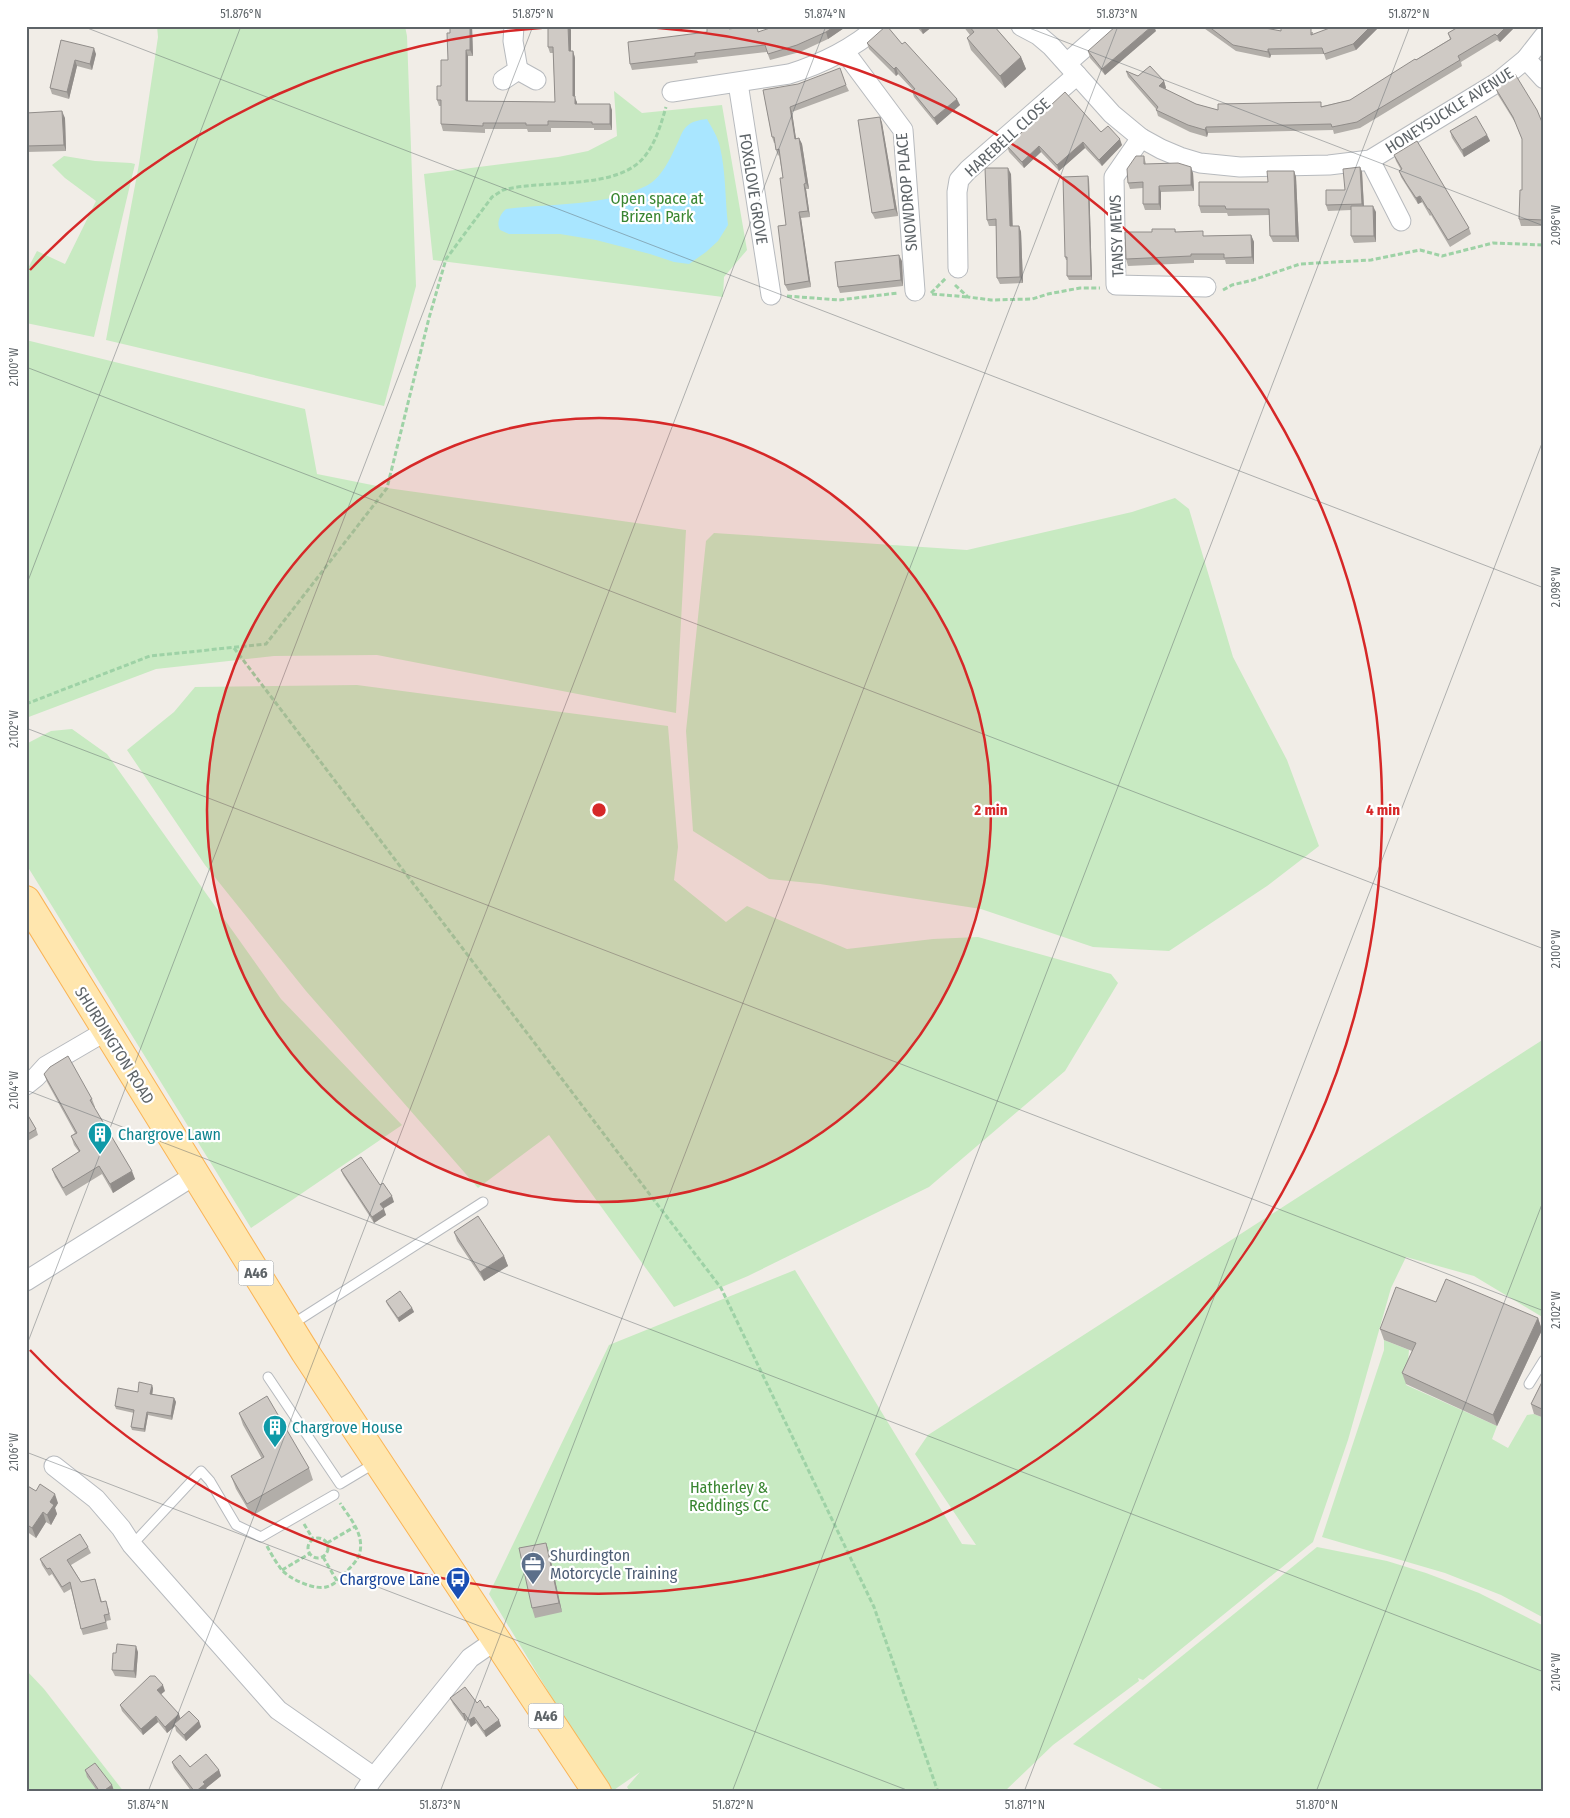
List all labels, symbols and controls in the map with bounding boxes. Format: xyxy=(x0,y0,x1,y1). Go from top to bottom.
text: 51.876°N xyxy=(220,7,262,21)
text: 51.875°N xyxy=(513,7,553,21)
text: 51.874°N xyxy=(804,7,846,21)
text: 51.873°N xyxy=(1096,7,1138,21)
text: 51.872°N xyxy=(1389,7,1429,21)
street label: HONEYSUCKLE AVENUE xyxy=(1382,63,1517,158)
street label: HAREBELL CLOSE xyxy=(961,94,1054,181)
street label: FOXGLOVE GROVE xyxy=(735,132,772,246)
street label: SNOWDROP PLACE xyxy=(892,132,921,252)
park label: Open space at Brizen Park xyxy=(611,189,704,226)
street label: TANSY MEWS xyxy=(1106,194,1127,278)
text: 2.096°W xyxy=(1549,205,1563,245)
text: 2.100°W xyxy=(7,348,21,386)
text: 2.098°W xyxy=(1549,567,1563,607)
text: 2.102°W xyxy=(7,710,21,748)
centre of rings xyxy=(590,801,608,819)
text: 2 min xyxy=(973,801,1008,819)
text: 4 min xyxy=(1366,801,1400,819)
text: 2.100°W xyxy=(1549,930,1563,968)
street label: SHURDINGTON ROAD xyxy=(71,983,158,1107)
text: 2.104°W xyxy=(7,1071,21,1109)
building icon: Chargrove Lawn xyxy=(87,1121,113,1155)
place label: Chargrove Lawn xyxy=(118,1125,221,1144)
road number: A46 xyxy=(238,1260,274,1286)
text: 2.102°W xyxy=(1549,1291,1563,1329)
building icon: Chargrove House xyxy=(262,1414,288,1448)
place label: Chargrove House xyxy=(292,1418,403,1437)
text: 2.106°W xyxy=(7,1433,21,1471)
park label: Hatherley & Reddings CC xyxy=(689,1478,769,1515)
place label: Shurdington Motorcycle Training xyxy=(550,1546,678,1583)
office icon: Shurdington Motorcycle Training xyxy=(520,1551,546,1585)
bus stop icon: Chargrove Lane xyxy=(445,1566,471,1600)
place label: Chargrove Lane xyxy=(340,1570,440,1589)
text: 2.104°W xyxy=(1549,1653,1563,1691)
road number: A46 xyxy=(528,1704,564,1728)
text: 51.874°N xyxy=(127,1798,169,1812)
text: 51.873°N xyxy=(419,1798,461,1812)
text: 51.872°N xyxy=(713,1798,753,1812)
text: 51.871°N xyxy=(1005,1798,1045,1812)
text: 51.870°N xyxy=(1296,1798,1338,1812)

